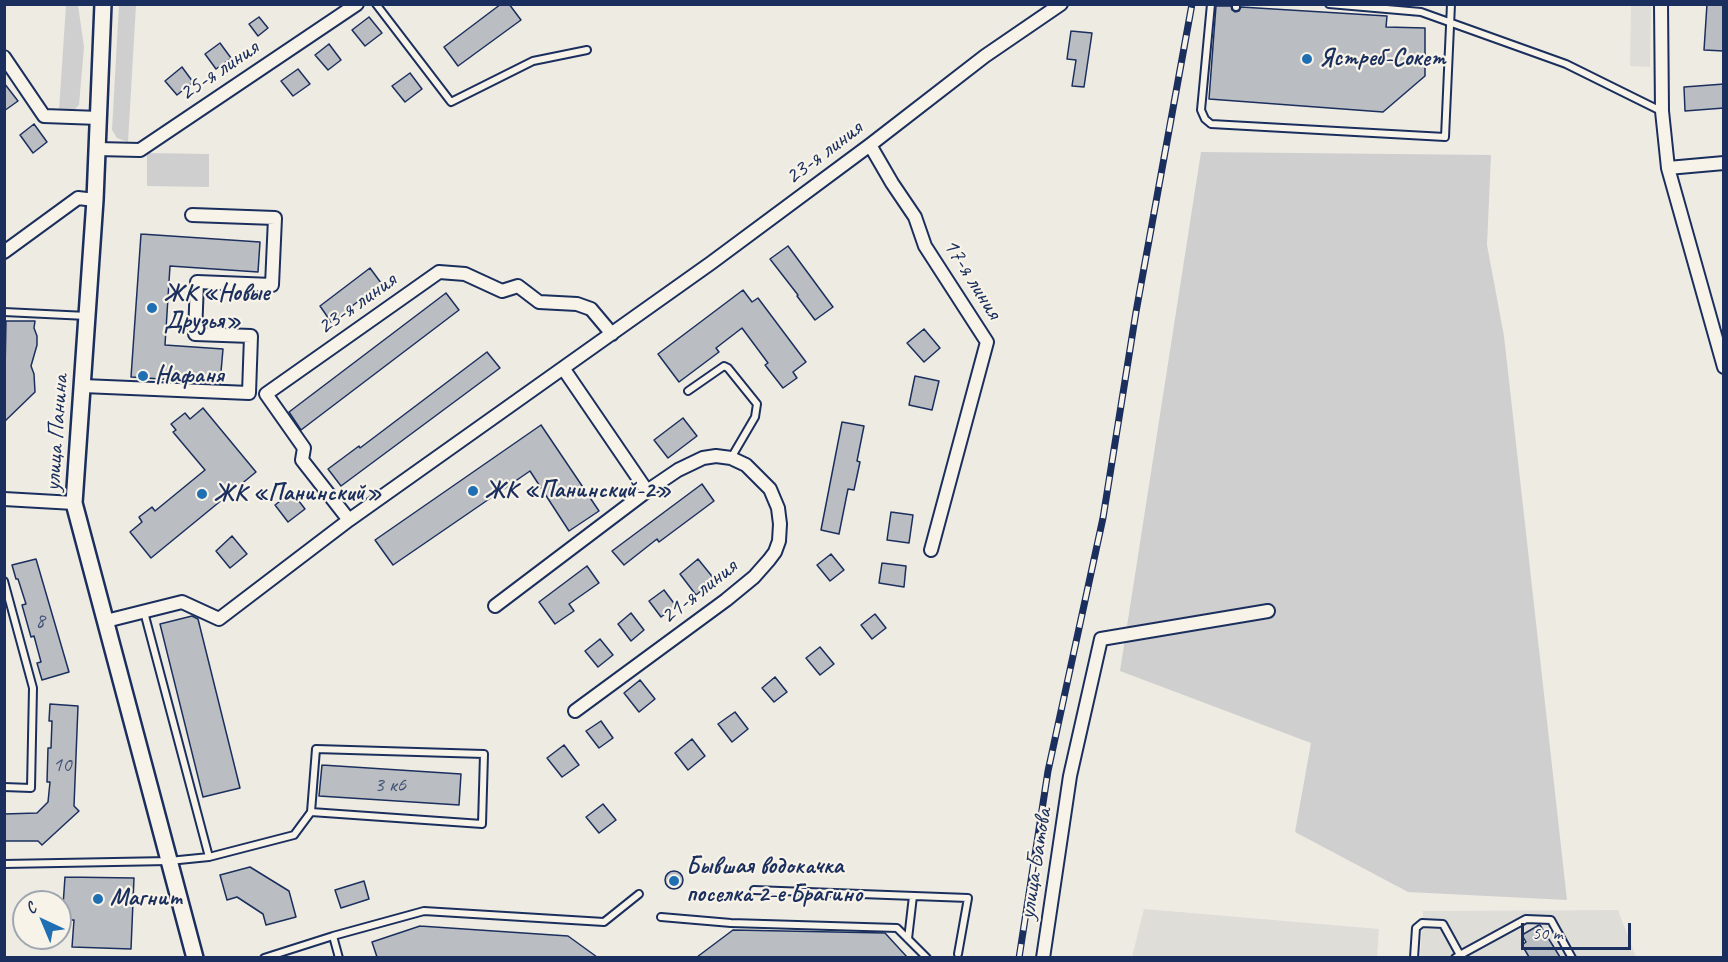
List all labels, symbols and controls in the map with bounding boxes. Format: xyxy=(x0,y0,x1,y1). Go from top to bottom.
street label: 25-я линия xyxy=(174,34,264,108)
place label: Ястреб-Сокет xyxy=(1319,45,1446,73)
marker: Ястреб-Сокет xyxy=(1300,52,1314,66)
street label: 23-я линия xyxy=(779,114,869,192)
street label: 17-я линия xyxy=(936,233,1008,325)
street label: 23-я линия xyxy=(312,266,402,342)
place label: ЖК «Новые Друзья» xyxy=(164,280,269,336)
marker: ЖК «Новые Друзья» xyxy=(145,301,159,315)
place label: Нафаня xyxy=(155,362,224,390)
marker: Нафаня xyxy=(136,369,150,383)
street label: улица Панина xyxy=(39,374,75,492)
place label: ЖК «Панинский-2» xyxy=(485,477,671,505)
place label: ЖК «Панинский» xyxy=(214,480,382,508)
marker: ЖК «Панинский-2» xyxy=(466,484,480,498)
marker: ЖК «Панинский» xyxy=(195,487,209,501)
street label: 21-я линия xyxy=(655,553,743,631)
house number: 8 xyxy=(35,608,45,634)
house number: 10 xyxy=(53,752,71,778)
house number: 3 к6 xyxy=(374,772,406,798)
street label: улица Батова xyxy=(1013,806,1059,922)
place label: Бывшая водокачка поселка 2-е Брагино xyxy=(686,853,862,909)
marker: Бывшая водокачка поселка 2-е Брагино xyxy=(667,874,681,888)
place label: Магнит xyxy=(110,885,183,913)
north arrow xyxy=(12,890,72,950)
marker: Магнит xyxy=(91,892,105,906)
text: С xyxy=(21,899,41,918)
scale bar xyxy=(1524,911,1634,949)
text: 50 m xyxy=(1532,922,1563,944)

